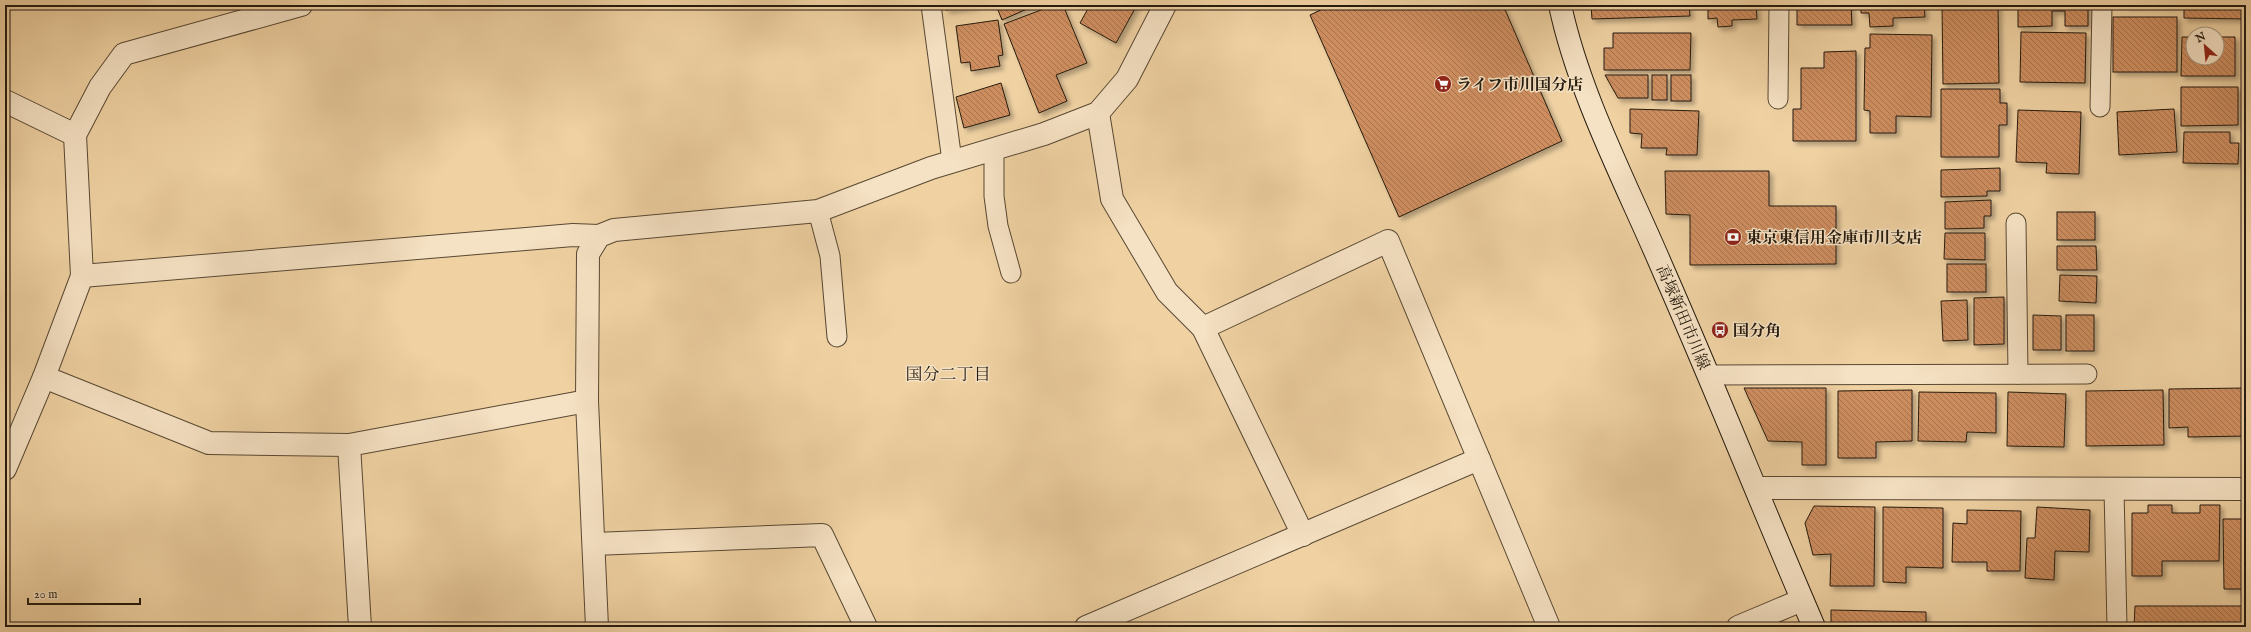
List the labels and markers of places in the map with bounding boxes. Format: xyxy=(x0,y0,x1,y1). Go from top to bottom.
supermarket icon: ライフ市川国分店 xyxy=(1433,74,1453,94)
place label: ライフ市川国分店 xyxy=(1456,76,1583,96)
bank icon: 東京東信用金庫市川支店 xyxy=(1723,227,1743,247)
place label: 東京東信用金庫市川支店 xyxy=(1746,229,1922,249)
bus stop icon: 国分角 xyxy=(1710,320,1730,340)
place label: 国分角 xyxy=(1733,322,1781,342)

